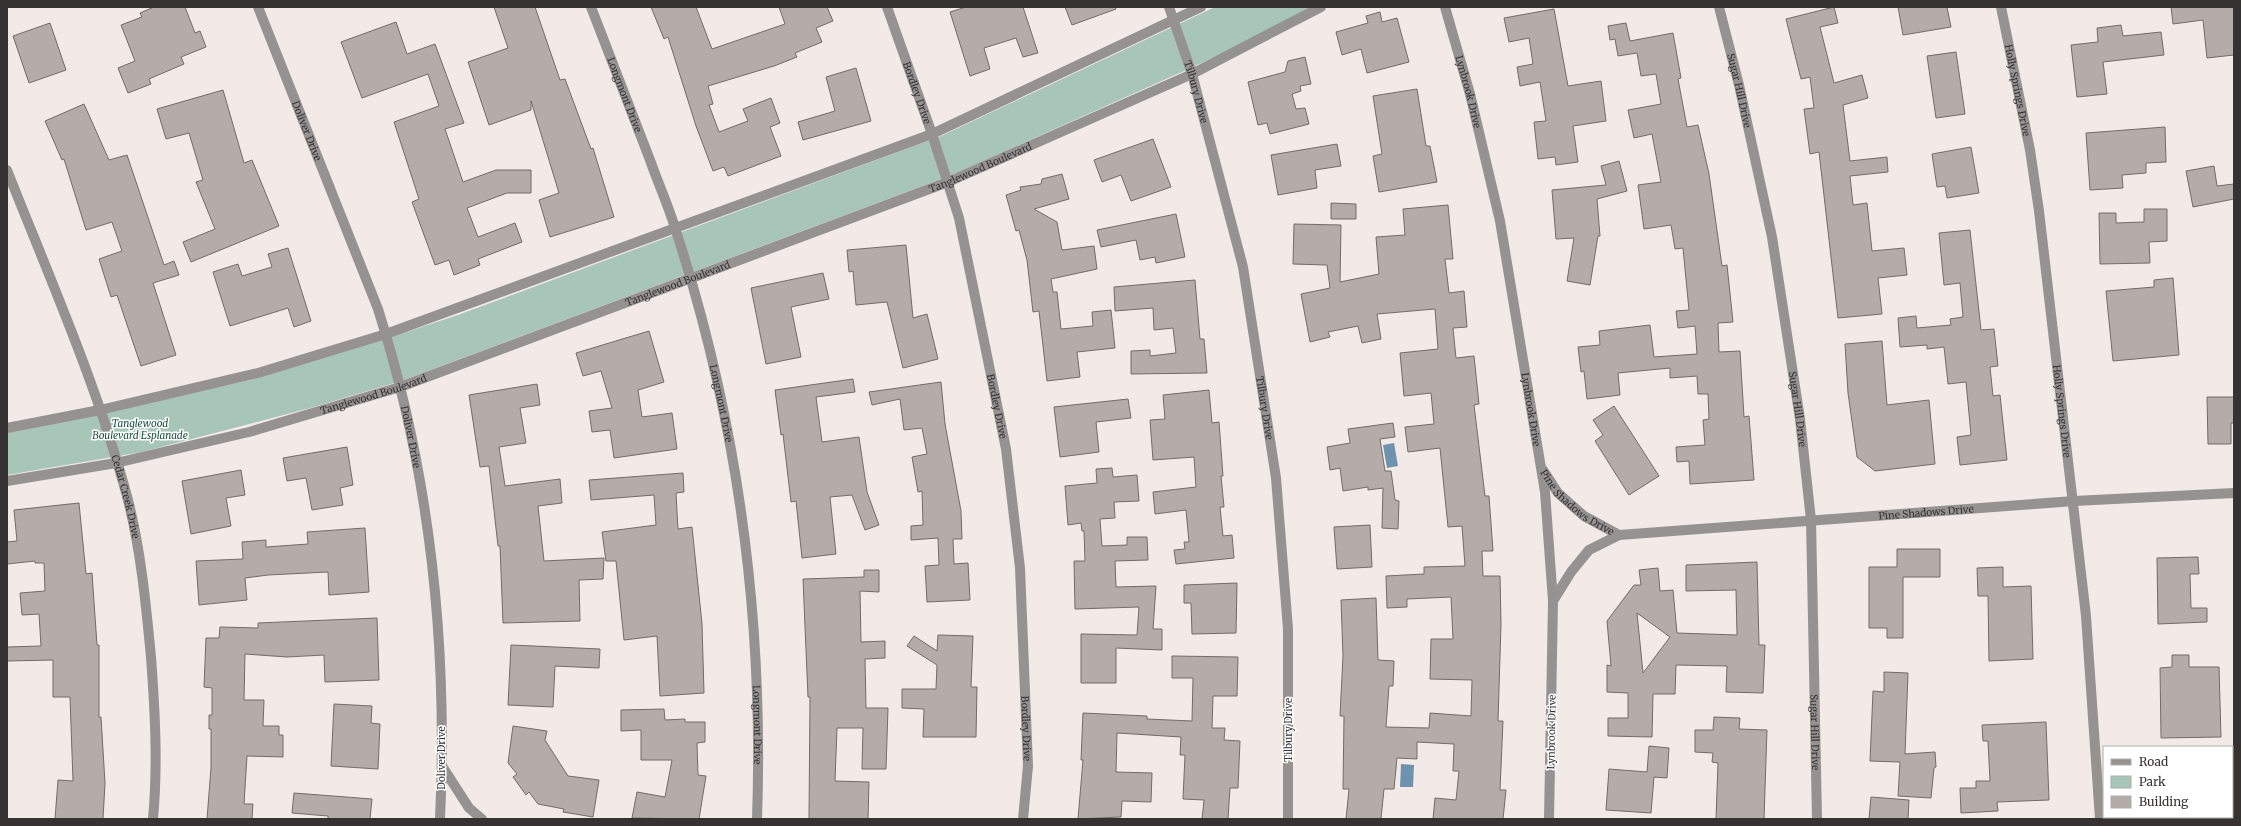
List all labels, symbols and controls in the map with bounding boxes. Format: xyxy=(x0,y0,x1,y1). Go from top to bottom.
street label: Holly Springs Drive xyxy=(2002,43,2033,137)
street label: Sugar Hill Drive xyxy=(1724,52,1754,129)
street label: Lynbrook Drive xyxy=(1452,54,1484,130)
street label: Longmont Drive xyxy=(604,56,645,134)
street label: Tilbury Drive xyxy=(1181,59,1211,124)
street label: Bordley Drive xyxy=(900,60,934,126)
street label: Doliver Drive xyxy=(289,99,324,163)
street label: Tanglewood Boulevard xyxy=(927,140,1034,196)
street label: Tanglewood Boulevard xyxy=(624,258,732,309)
street label: Longmont Drive xyxy=(707,363,736,444)
street label: Holly Springs Drive xyxy=(2050,364,2074,458)
street label: Sugar Hill Drive xyxy=(1786,370,1809,447)
street label: Tanglewood Boulevard xyxy=(319,372,428,417)
street label: Lynbrook Drive xyxy=(1518,372,1543,447)
street label: Bordley Drive xyxy=(984,373,1010,440)
street label: Tilbury Drive xyxy=(1253,375,1276,441)
street label: Doliver Drive xyxy=(398,404,423,469)
park label: Tanglewood Boulevard Esplanade xyxy=(92,417,188,442)
street label: Cedar Creek Drive xyxy=(108,453,142,540)
street label: Pine Shadows Drive xyxy=(1537,467,1616,538)
street label: Pine Shadows Drive xyxy=(1878,503,1974,523)
street label: Longmont Drive xyxy=(750,685,764,765)
street label: Sugar Hill Drive xyxy=(1807,694,1822,770)
street label: Bordley Drive xyxy=(1018,695,1034,761)
street label: Lynbrook Drive xyxy=(1544,695,1559,769)
street label: Tilbury Drive xyxy=(1282,698,1295,762)
street label: Doliver Drive xyxy=(435,726,448,790)
legend xyxy=(2103,746,2233,818)
text: Road xyxy=(2139,754,2168,769)
text: Park xyxy=(2139,774,2166,789)
text: Building xyxy=(2139,794,2189,809)

